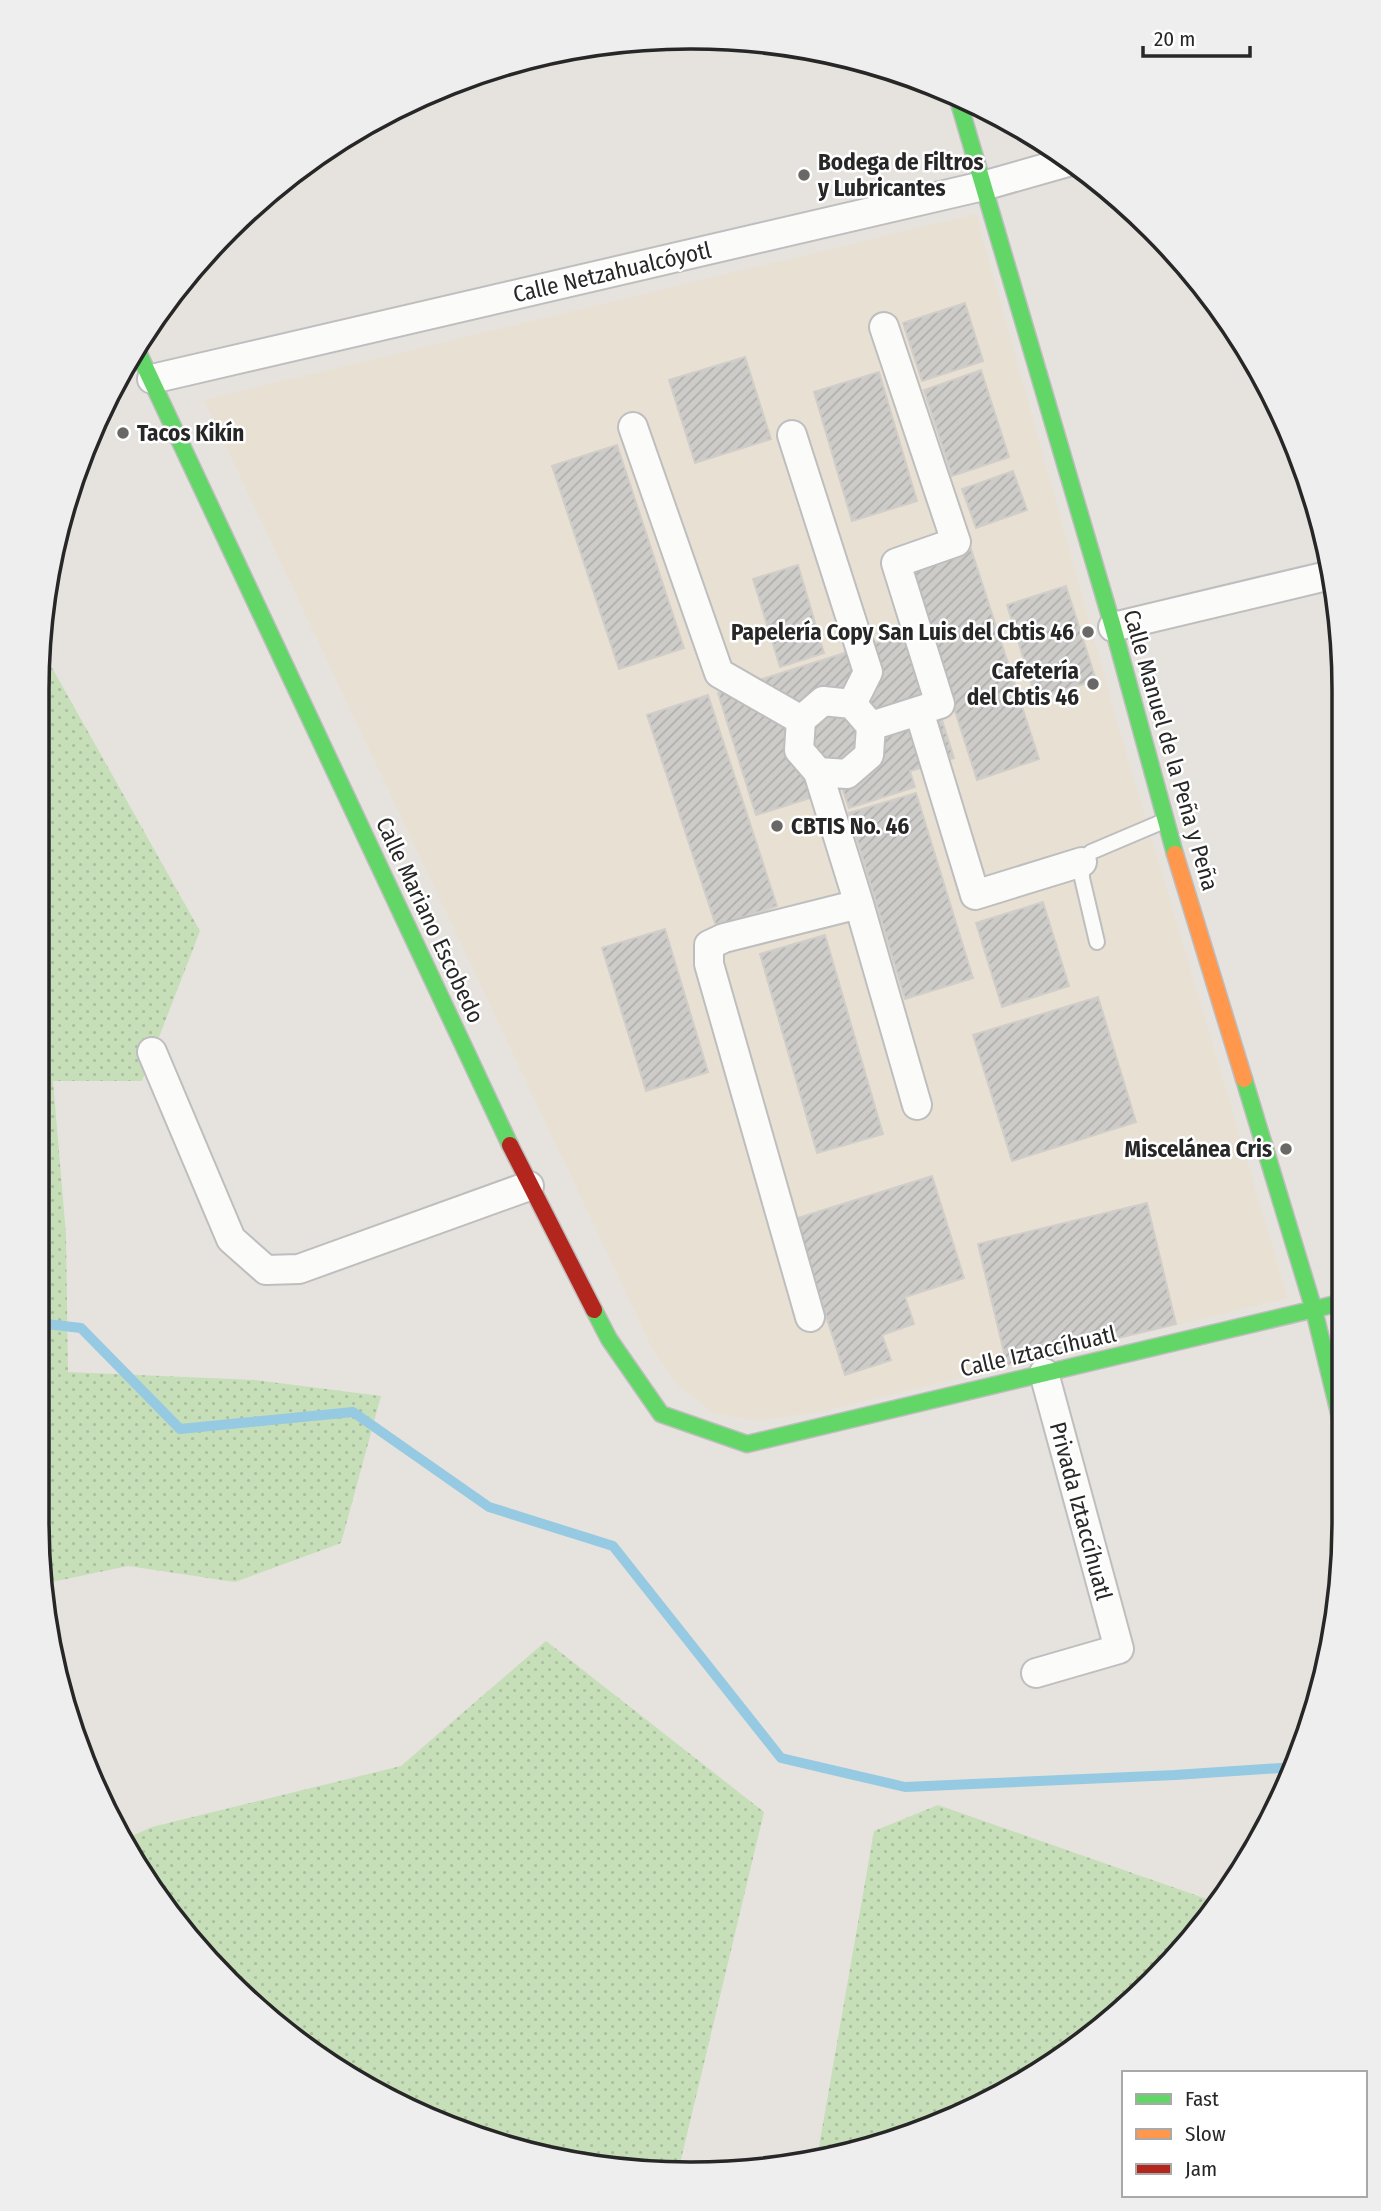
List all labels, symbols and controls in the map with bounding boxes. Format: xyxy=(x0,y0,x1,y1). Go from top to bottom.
scale bar xyxy=(1143,14,1250,58)
text: 20 m xyxy=(1154,26,1195,52)
place label: Bodega de Filtros y Lubricantes xyxy=(817,148,984,202)
marker: Bodega de Filtros y Lubricantes xyxy=(796,167,812,183)
street label: Calle Netzahualcóyotl xyxy=(510,236,714,308)
place label: Tacos Kikín xyxy=(137,419,244,447)
marker: Tacos Kikín xyxy=(115,425,131,441)
street label: Calle Manuel de la Peña y Peña xyxy=(1117,606,1225,894)
place label: Papelería Copy San Luis del Cbtis 46 xyxy=(731,618,1074,646)
marker: Papelería Copy San Luis del Cbtis 46 xyxy=(1080,624,1096,640)
place label: Cafetería del Cbtis 46 xyxy=(967,657,1079,711)
marker: Cafetería del Cbtis 46 xyxy=(1085,676,1101,692)
place label: CBTIS No. 46 xyxy=(791,812,909,840)
street label: Calle Mariano Escobedo xyxy=(370,813,490,1027)
marker: CBTIS No. 46 xyxy=(769,818,785,834)
place label: Miscelánea Cris xyxy=(1125,1135,1272,1163)
marker: Miscelánea Cris xyxy=(1278,1141,1294,1157)
street label: Calle Iztaccíhuatl xyxy=(957,1319,1119,1383)
street label: Privada Iztaccíhuatl xyxy=(1044,1419,1118,1603)
legend xyxy=(1122,2071,1367,2197)
text: Fast xyxy=(1185,2086,1219,2112)
text: Slow xyxy=(1185,2121,1226,2147)
text: Jam xyxy=(1185,2156,1217,2182)

